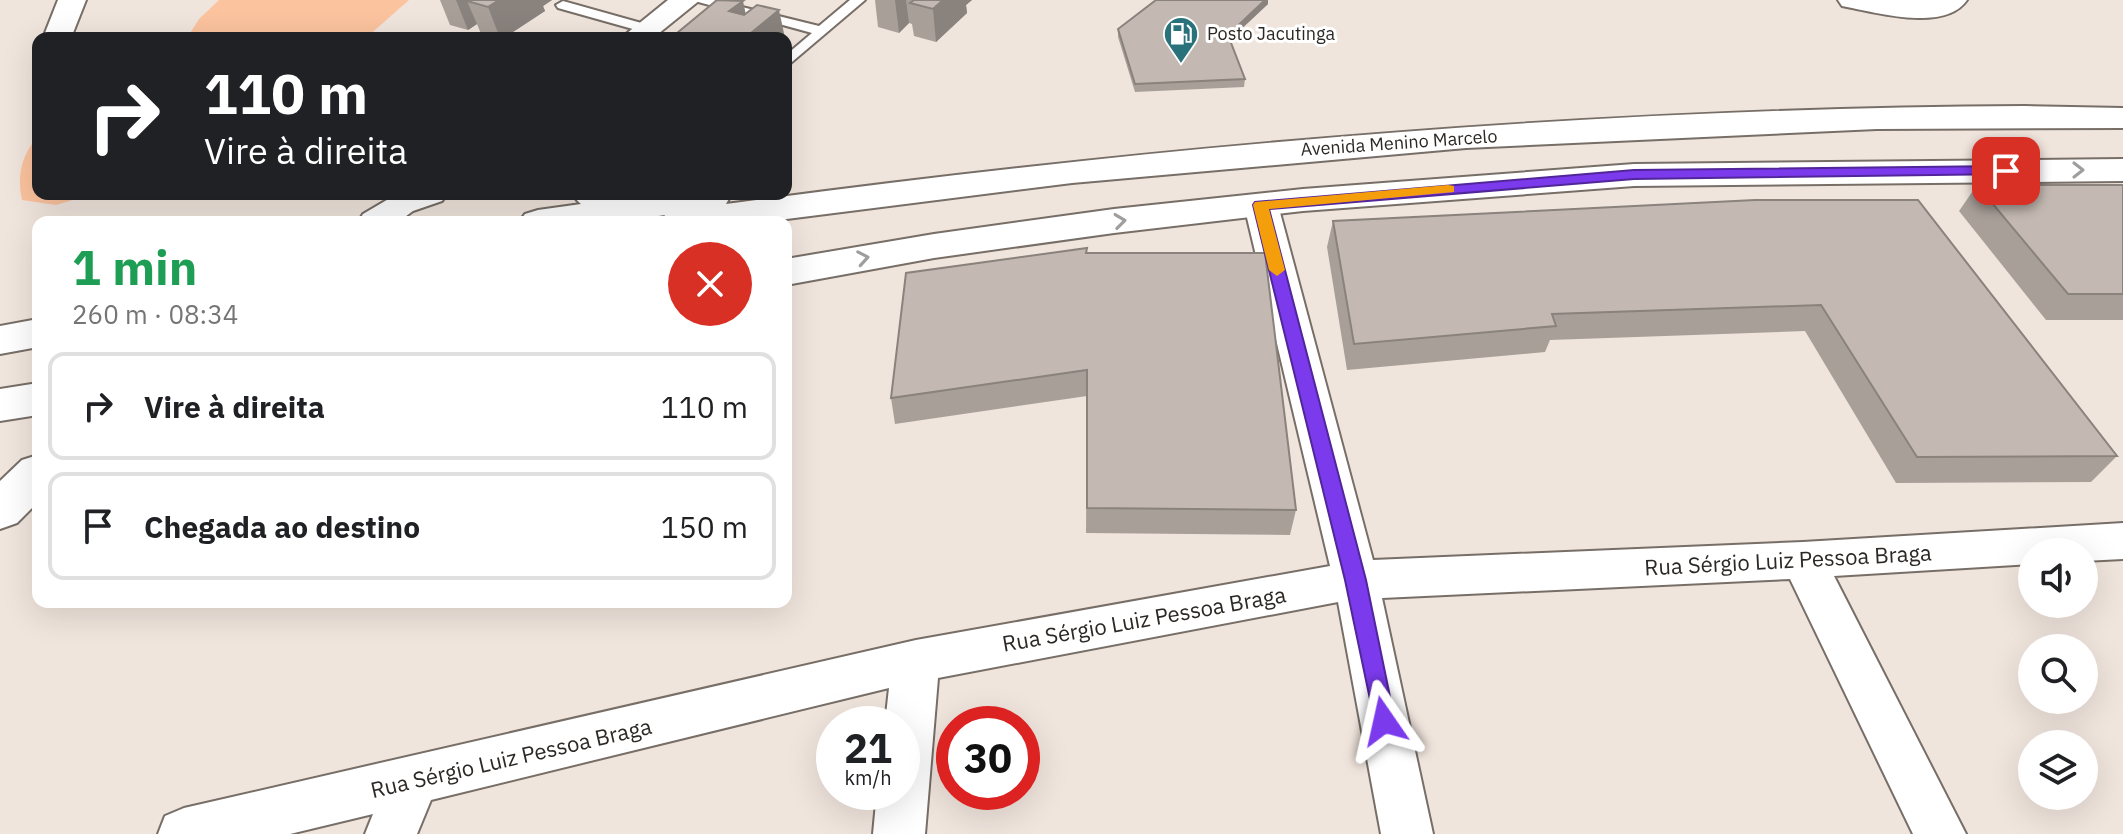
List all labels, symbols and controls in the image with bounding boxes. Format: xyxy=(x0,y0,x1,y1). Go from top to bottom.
fuel station icon: Posto Jacutinga xyxy=(1162,15,1200,65)
place label: Posto Jacutinga xyxy=(1207,22,1335,45)
text: 110 m xyxy=(204,57,368,129)
icon: right xyxy=(72,64,176,168)
street label: Avenida Menino Marcelo xyxy=(1300,124,1498,161)
text: Vire à direita xyxy=(204,127,407,174)
pin xyxy=(1972,137,2040,205)
icon: arrive xyxy=(1984,149,2028,193)
one-way arrow xyxy=(2072,161,2085,179)
one-way arrow xyxy=(1114,212,1127,229)
text: 1 min xyxy=(72,236,197,298)
button: close xyxy=(668,242,752,326)
one-way arrow xyxy=(856,251,870,268)
text: 260 m · 08:34 xyxy=(72,297,238,331)
icon: right xyxy=(76,384,120,428)
text: Vire à direita xyxy=(144,387,325,426)
text: 110 m xyxy=(661,387,748,426)
icon: arrive xyxy=(76,504,120,548)
text: Chegada ao destino xyxy=(144,507,420,546)
text: 150 m xyxy=(661,507,748,546)
street label: Rua Sérgio Luiz Pessoa Braga xyxy=(1644,537,1933,582)
map controls xyxy=(2018,538,2098,810)
button: sound xyxy=(2018,538,2098,618)
street label: Rua Sérgio Luiz Pessoa Braga xyxy=(1000,579,1288,658)
button: search xyxy=(2018,634,2098,714)
position arrow xyxy=(1342,679,1426,763)
speed limit sign: 30 xyxy=(936,706,1040,810)
street label: Rua Sérgio Luiz Pessoa Braga xyxy=(367,711,655,804)
text: 21 xyxy=(844,722,892,774)
button: layers xyxy=(2018,730,2098,810)
text: km/h xyxy=(844,764,892,791)

